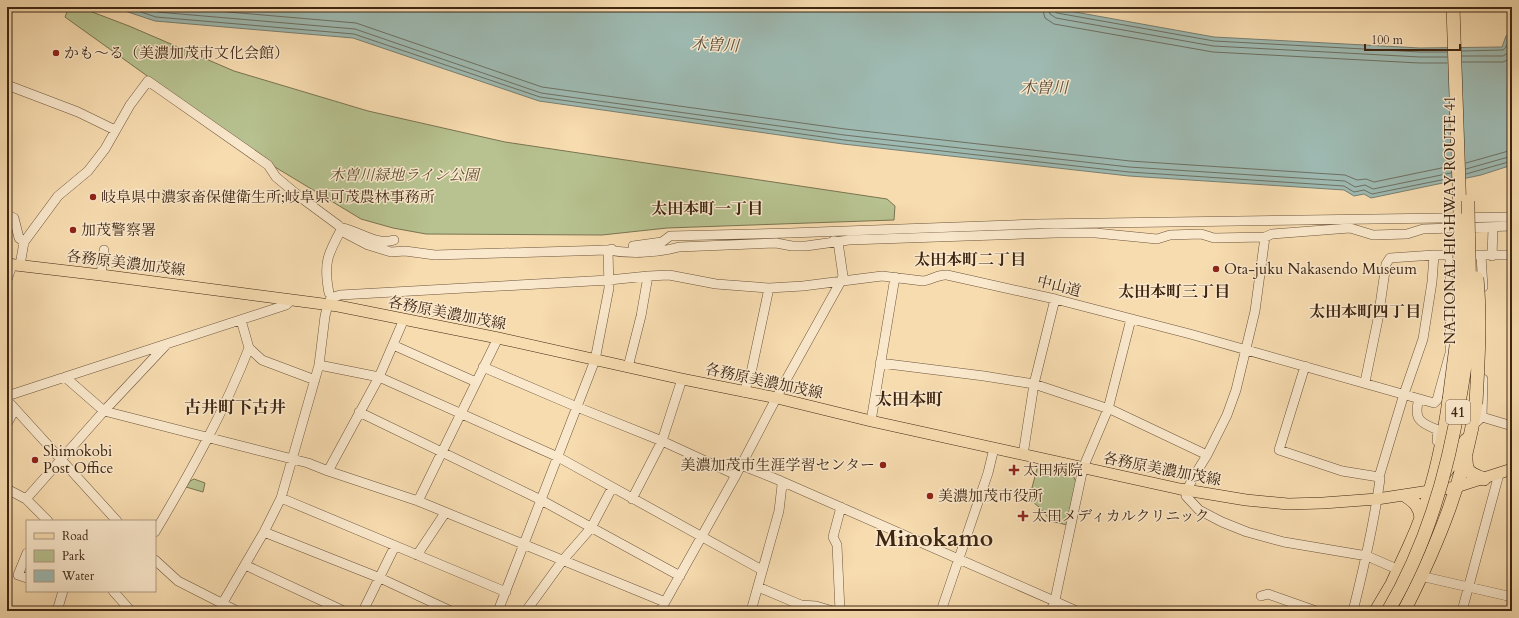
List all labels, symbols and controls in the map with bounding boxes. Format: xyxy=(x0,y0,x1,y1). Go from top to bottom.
scale bar xyxy=(1365,26,1460,52)
text: 100 m xyxy=(1371,32,1404,48)
water label: 木曽川 xyxy=(690,33,741,57)
place label: かも～る（美濃加茂市文化会館） xyxy=(64,43,289,63)
marker: かも～る（美濃加茂市文化会館） xyxy=(51,48,61,58)
water label: 木曽川 xyxy=(1020,77,1070,99)
street label: NATIONAL HIGHWAY ROUTE 41 xyxy=(1440,96,1460,344)
park label: 木曽川緑地ライン公園 xyxy=(329,165,482,185)
place label: 岐阜県中濃家畜保健衛生所;岐阜県可茂農林事務所 xyxy=(101,187,435,207)
marker: 岐阜県中濃家畜保健衛生所;岐阜県可茂農林事務所 xyxy=(88,192,98,202)
district label: 太田本町一丁目 xyxy=(651,198,763,220)
place label: 加茂警察署 xyxy=(81,220,156,240)
marker: 加茂警察署 xyxy=(68,225,78,235)
street label: 各務原美濃加茂線 xyxy=(65,246,187,280)
district label: 太田本町二丁目 xyxy=(914,249,1026,271)
place label: Ota-juku Nakasendo Museum xyxy=(1224,259,1417,279)
marker: Ota-juku Nakasendo Museum xyxy=(1211,264,1221,274)
street label: 中山道 xyxy=(1035,271,1083,301)
district label: 太田本町三丁目 xyxy=(1118,281,1230,303)
street label: 各務原美濃加茂線 xyxy=(386,292,508,334)
district label: 太田本町四丁目 xyxy=(1309,301,1421,323)
street label: 各務原美濃加茂線 xyxy=(703,359,825,403)
district label: 太田本町 xyxy=(875,388,943,411)
district label: 古井町下古井 xyxy=(184,396,286,419)
road number: 41 xyxy=(1446,400,1470,424)
place label: Shimokobi Post Office xyxy=(43,441,114,478)
street label: 各務原美濃加茂線 xyxy=(1101,448,1223,490)
marker: Shimokobi Post Office xyxy=(30,455,40,465)
place label: 美濃加茂市生涯学習センター xyxy=(681,455,875,475)
marker: 美濃加茂市生涯学習センター xyxy=(878,460,888,470)
place label: 太田病院 xyxy=(1023,460,1083,480)
marker: 太田病院 xyxy=(1008,464,1020,476)
place label: 美濃加茂市役所 xyxy=(938,486,1043,506)
marker: 美濃加茂市役所 xyxy=(925,491,935,501)
place label: 太田メディカルクリニック xyxy=(1032,506,1210,526)
marker: 太田メディカルクリニック xyxy=(1017,510,1029,522)
legend xyxy=(26,520,156,592)
district label: Minokamo xyxy=(875,523,993,554)
text: Road xyxy=(62,528,89,544)
text: Park xyxy=(62,548,86,564)
text: Water xyxy=(61,568,95,584)

